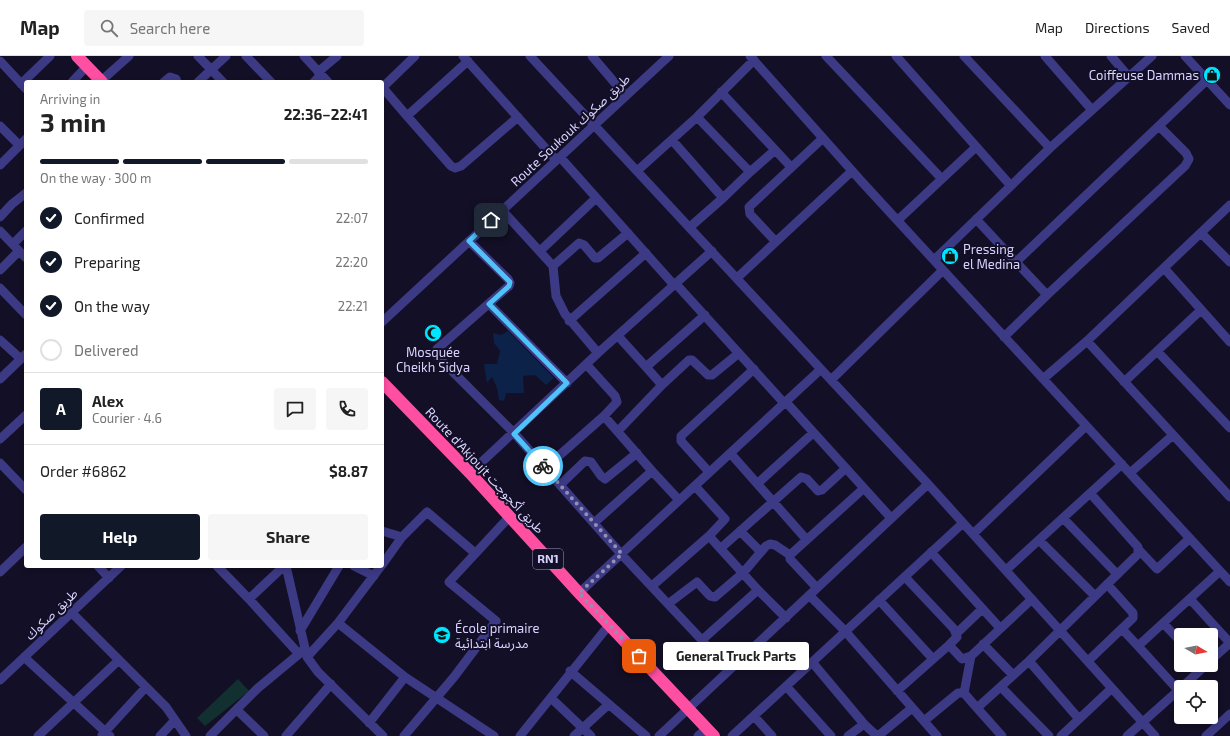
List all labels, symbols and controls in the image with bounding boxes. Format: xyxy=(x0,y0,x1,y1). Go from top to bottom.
search box xyxy=(84,10,364,46)
text: Map xyxy=(20,16,60,39)
icon: search xyxy=(98,17,120,39)
text: Search here xyxy=(130,19,210,37)
text: Map xyxy=(1035,19,1063,36)
text: Directions xyxy=(1085,19,1150,36)
text: Saved xyxy=(1172,19,1210,36)
shop icon: Coiffeuse Dammas xyxy=(1202,65,1222,85)
place label: Coiffeuse Dammas xyxy=(1089,67,1199,83)
street label: Route Soukouk طريق صكوك xyxy=(507,70,634,190)
text: Arriving in xyxy=(40,91,100,107)
text: 22:36–22:41 xyxy=(284,105,368,123)
text: 3 min xyxy=(40,106,106,137)
text: On the way · 300 m xyxy=(40,170,152,186)
pin xyxy=(474,203,508,237)
icon: check xyxy=(40,207,62,229)
text: Confirmed xyxy=(74,209,145,227)
icon: home xyxy=(480,209,502,231)
text: 22:07 xyxy=(336,210,368,226)
place label: Pressing el Medina xyxy=(963,241,1020,272)
shop icon: Pressing el Medina xyxy=(940,246,960,266)
icon: check xyxy=(40,251,62,273)
text: Preparing xyxy=(74,253,140,271)
text: 22:20 xyxy=(335,254,368,270)
icon: check xyxy=(40,295,62,317)
text: On the way xyxy=(74,297,150,315)
text: 22:21 xyxy=(338,298,368,314)
mosque icon: Mosquée Cheikh Sidya xyxy=(423,323,443,343)
text: Delivered xyxy=(74,341,139,359)
place label: Mosquée Cheikh Sidya xyxy=(396,344,470,375)
button: chat xyxy=(274,388,316,430)
button: phone xyxy=(326,388,368,430)
text: Alex xyxy=(92,392,124,410)
text: A xyxy=(56,400,66,418)
street label: Route d'Akjoujt طريق أكجوجت xyxy=(422,404,548,537)
text: Courier · 4.6 xyxy=(92,410,162,426)
courier xyxy=(523,446,563,486)
icon: bike xyxy=(532,455,554,477)
text: Order #6862 xyxy=(40,462,127,480)
text: $8.87 xyxy=(329,462,368,480)
button: Help xyxy=(40,514,200,560)
button: Share xyxy=(208,514,368,560)
road number: RN1 xyxy=(533,549,563,569)
street label: طريق صكوك xyxy=(21,585,81,644)
place label: École primaire مدرسة ابتدائية xyxy=(455,619,539,651)
school or university icon: École primaire مدرسة ابتدائية xyxy=(432,625,452,645)
north arrow xyxy=(1174,628,1218,672)
map controls xyxy=(1174,628,1218,724)
pin xyxy=(622,639,656,673)
callout: General Truck Parts xyxy=(663,642,809,670)
icon: bag xyxy=(628,645,650,667)
text: General Truck Parts xyxy=(676,648,796,664)
button: locate xyxy=(1174,680,1218,724)

